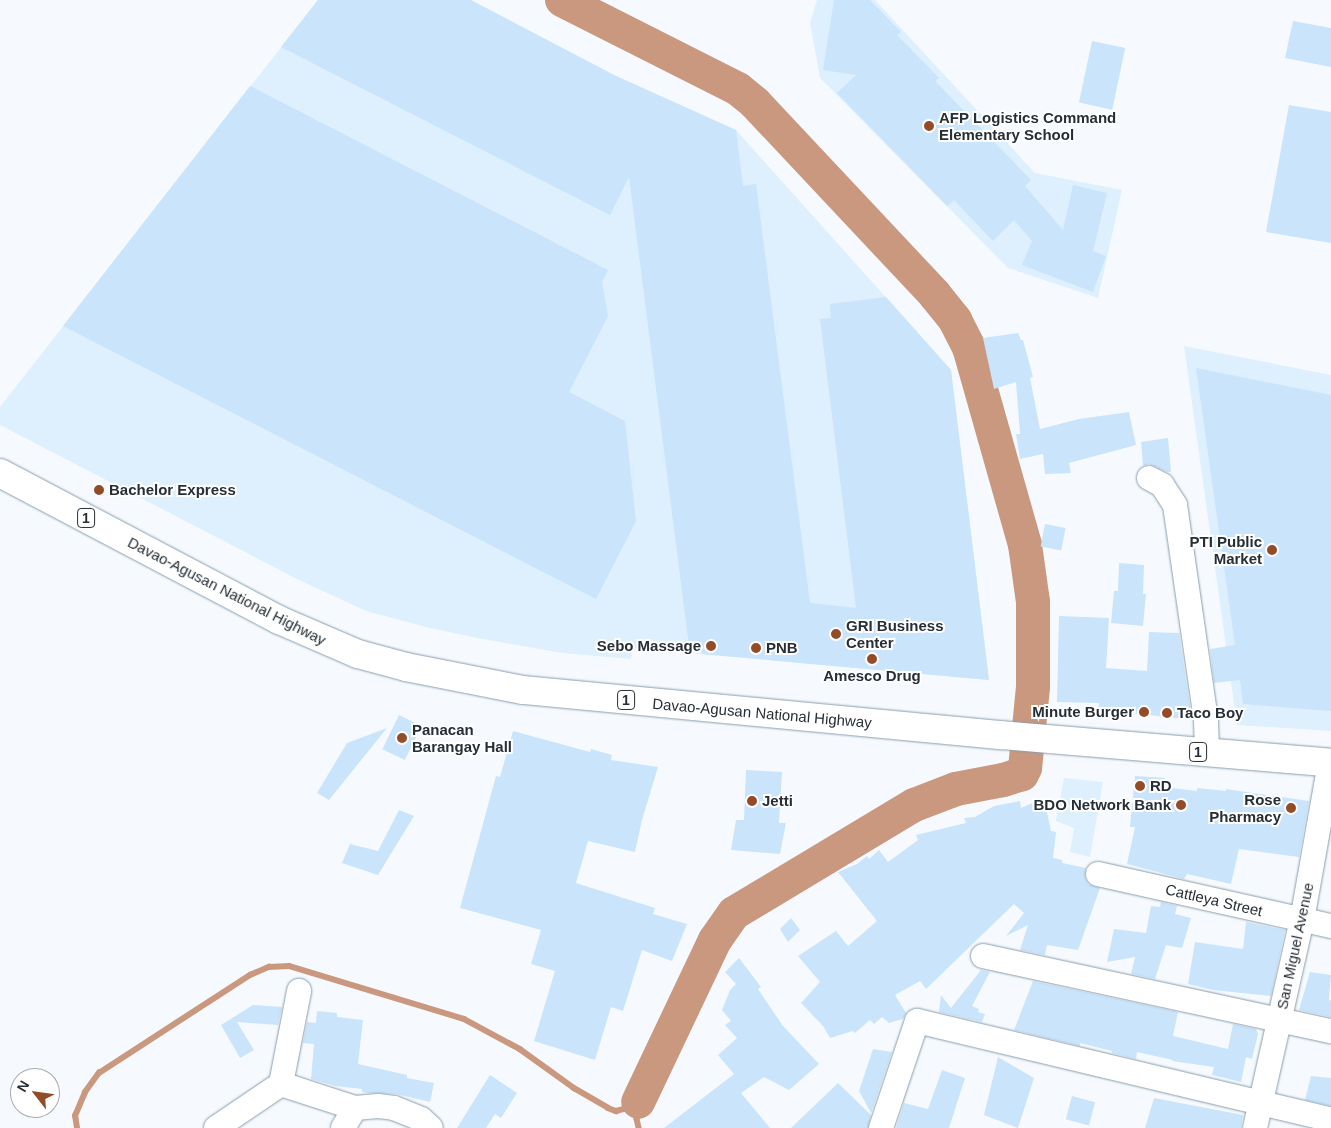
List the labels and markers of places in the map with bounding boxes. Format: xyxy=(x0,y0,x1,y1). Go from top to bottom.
place label: AFP Logistics Command Elementary School xyxy=(939,108,1117,143)
marker: AFP Logistics Command Elementary School xyxy=(923,120,935,132)
place label: Bachelor Express xyxy=(109,481,236,499)
marker: Bachelor Express xyxy=(93,484,105,496)
place label: PTI Public Market xyxy=(1189,532,1262,567)
marker: PTI Public Market xyxy=(1266,544,1278,556)
place label: GRI Business Center xyxy=(846,616,944,651)
marker: GRI Business Center xyxy=(830,628,842,640)
place label: Sebo Massage xyxy=(597,637,701,655)
place label: PNB xyxy=(766,639,798,657)
marker: Sebo Massage xyxy=(705,640,717,652)
marker: PNB xyxy=(750,642,762,654)
marker: Amesco Drug xyxy=(866,653,878,665)
place label: Amesco Drug xyxy=(823,667,921,685)
place label: Minute Burger xyxy=(1032,703,1134,721)
place label: Taco Boy xyxy=(1177,704,1243,722)
marker: Minute Burger xyxy=(1138,706,1150,718)
marker: Taco Boy xyxy=(1161,707,1173,719)
place label: Panacan Barangay Hall xyxy=(412,720,512,755)
marker: Panacan Barangay Hall xyxy=(396,732,408,744)
place label: RD xyxy=(1150,777,1172,795)
marker: RD xyxy=(1134,780,1146,792)
place label: Rose Pharmacy xyxy=(1209,790,1281,825)
place label: Jetti xyxy=(762,792,793,810)
marker: Jetti xyxy=(746,795,758,807)
place label: BDO Network Bank xyxy=(1033,796,1171,814)
marker: BDO Network Bank xyxy=(1175,799,1187,811)
marker: Rose Pharmacy xyxy=(1285,802,1297,814)

